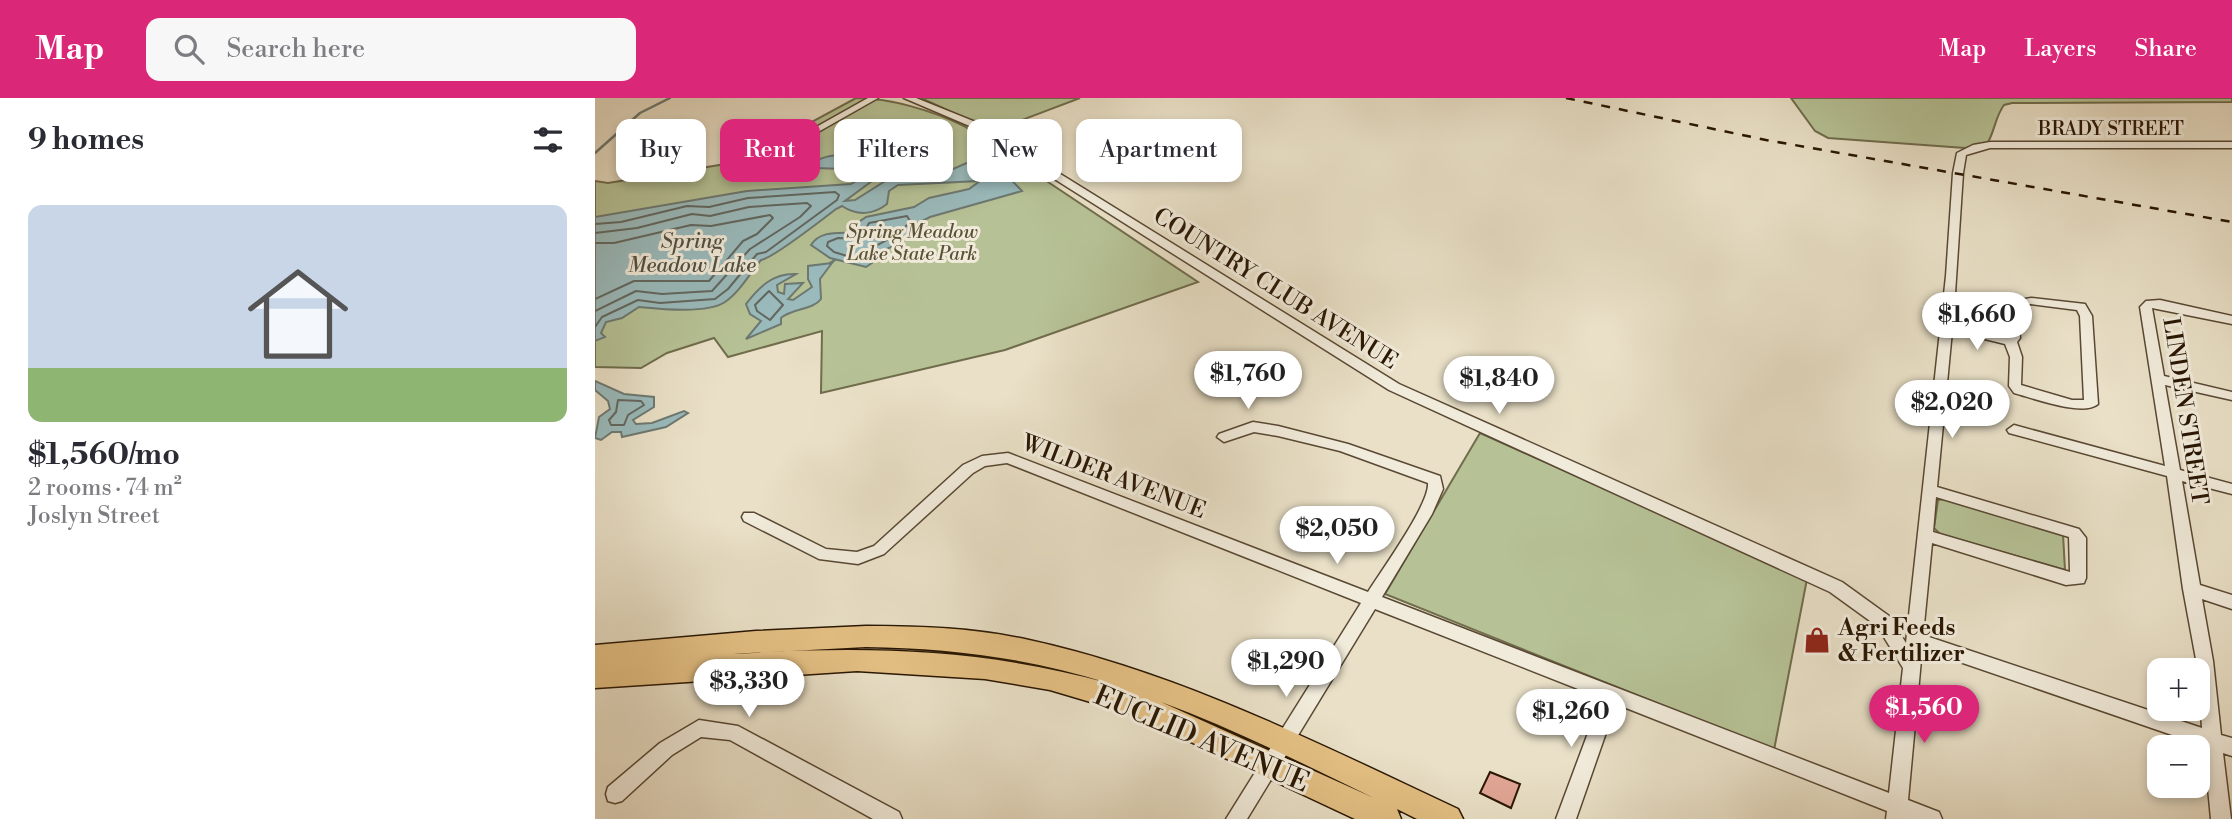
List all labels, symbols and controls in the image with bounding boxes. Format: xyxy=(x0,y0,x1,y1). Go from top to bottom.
search box xyxy=(146,18,636,81)
text: Map xyxy=(35,29,104,70)
icon: search xyxy=(170,30,208,68)
text: Search here xyxy=(226,33,365,65)
text: Map xyxy=(1939,34,1986,64)
text: Layers xyxy=(2024,34,2096,64)
text: Share xyxy=(2134,34,2197,64)
street label: BRADY STREET xyxy=(2037,117,2184,141)
chip: Buy xyxy=(616,119,706,182)
chip: Rent xyxy=(720,119,820,182)
chip: Filters xyxy=(834,119,953,182)
chip: New xyxy=(967,119,1062,182)
chip: Apartment xyxy=(1076,119,1242,182)
text: 9 homes xyxy=(28,121,144,159)
icon: filters xyxy=(529,121,567,159)
street label: COUNTRY CLUB AVENUE xyxy=(1148,202,1403,376)
park label: Spring Meadow Lake State Park xyxy=(846,220,978,266)
water label: Spring Meadow Lake xyxy=(628,229,756,279)
icon: home xyxy=(235,251,361,377)
pin: $1,660 xyxy=(1920,292,2034,352)
text: $1,660 xyxy=(1938,301,2016,329)
street label: LINDEN STREET xyxy=(2156,315,2214,507)
pin: $1,760 xyxy=(1191,352,1305,411)
pin: $1,840 xyxy=(1442,356,1556,416)
text: $1,760 xyxy=(1210,360,1286,388)
text: $1,840 xyxy=(1459,365,1539,393)
pin: $2,020 xyxy=(1895,380,2009,440)
text: $2,020 xyxy=(1911,389,1993,417)
street label: WILDER AVENUE xyxy=(1017,429,1210,525)
text: $1,560/mo xyxy=(28,436,180,474)
text: 2 rooms · 74 m² xyxy=(28,474,182,502)
text: Joslyn Street xyxy=(28,502,160,530)
pin: $2,050 xyxy=(1280,506,1394,566)
text: $2,050 xyxy=(1296,515,1378,543)
place label: Agri Feeds & Fertilizer xyxy=(1837,614,1965,668)
shop icon: Agri Feeds & Fertilizer xyxy=(1802,625,1832,655)
pin: $1,290 xyxy=(1229,640,1343,699)
text: $1,290 xyxy=(1247,648,1325,676)
map controls xyxy=(2147,658,2210,798)
button: + xyxy=(2147,658,2210,721)
pin: $3,330 xyxy=(692,660,806,719)
text: $3,330 xyxy=(709,668,789,696)
street label: EUCLID AVENUE xyxy=(1088,678,1314,801)
pin: $1,560 xyxy=(1867,686,1981,745)
pin: $1,260 xyxy=(1514,690,1628,749)
text: $1,560 xyxy=(1885,694,1963,722)
text: $1,260 xyxy=(1532,698,1610,726)
button: − xyxy=(2147,735,2210,798)

